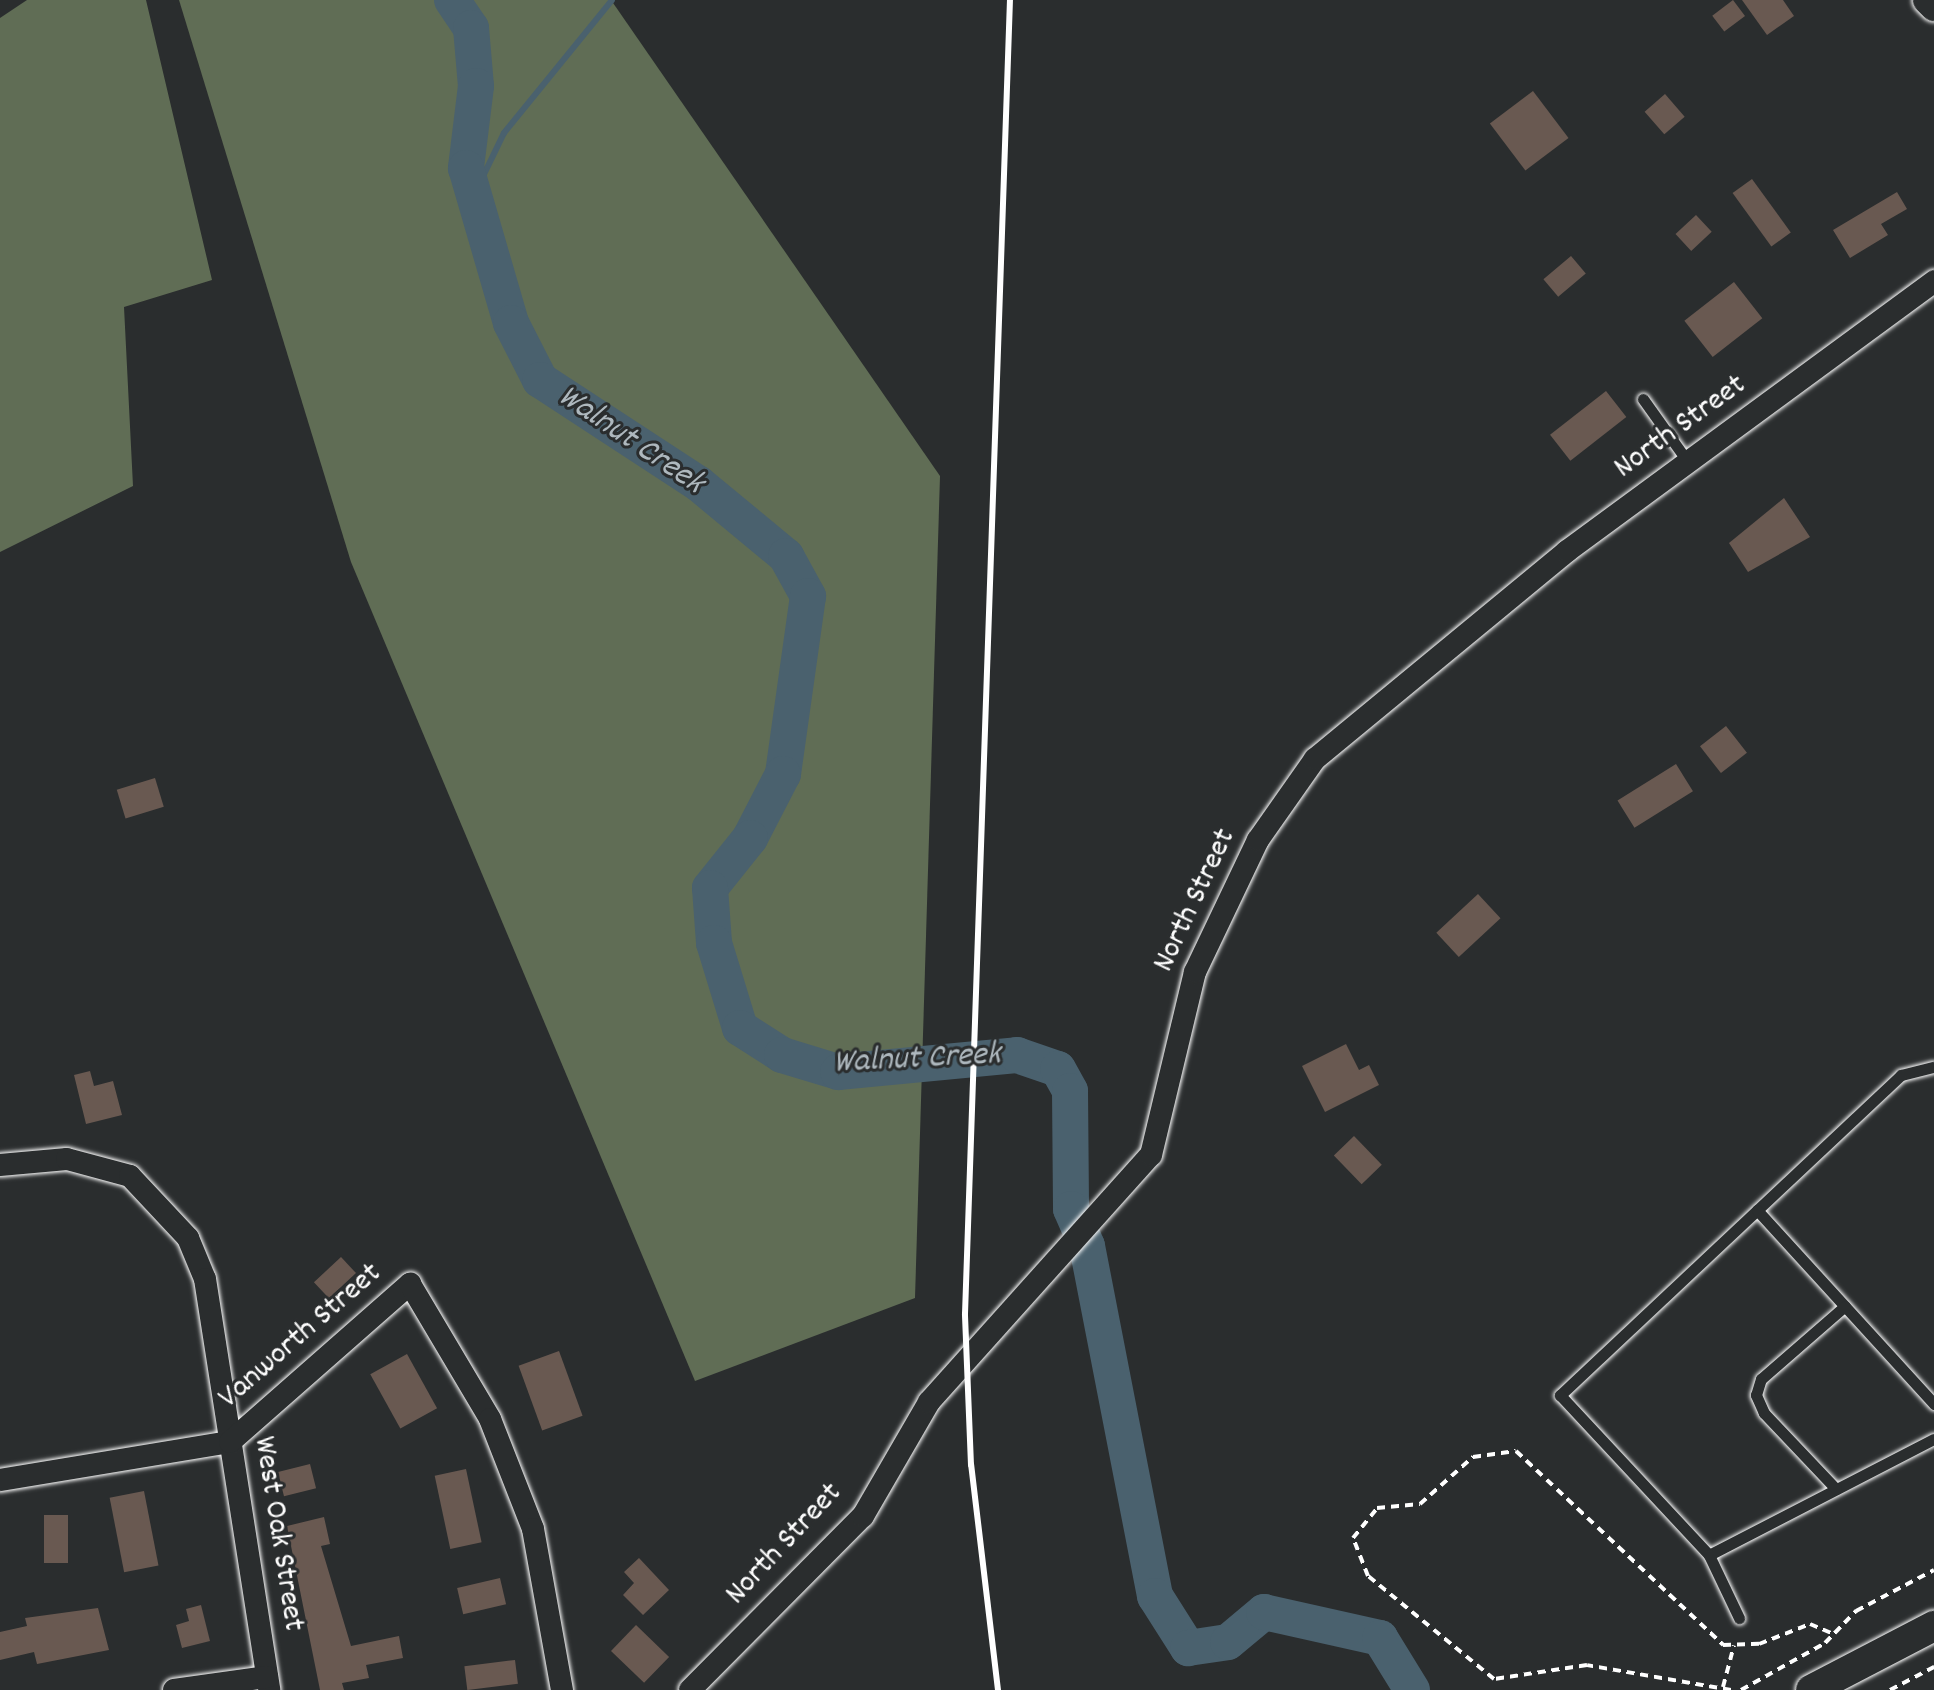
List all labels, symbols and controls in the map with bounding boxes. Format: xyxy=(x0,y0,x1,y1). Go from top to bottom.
street label: North Street xyxy=(1608,367,1754,489)
water label: Walnut Creek xyxy=(549,377,711,505)
street label: North Street xyxy=(1146,823,1246,979)
water label: Walnut Creek xyxy=(832,1035,1002,1085)
street label: Vanworth Street xyxy=(212,1256,390,1418)
street label: West Oak Street xyxy=(243,1434,311,1634)
street label: North Street xyxy=(719,1476,851,1614)

